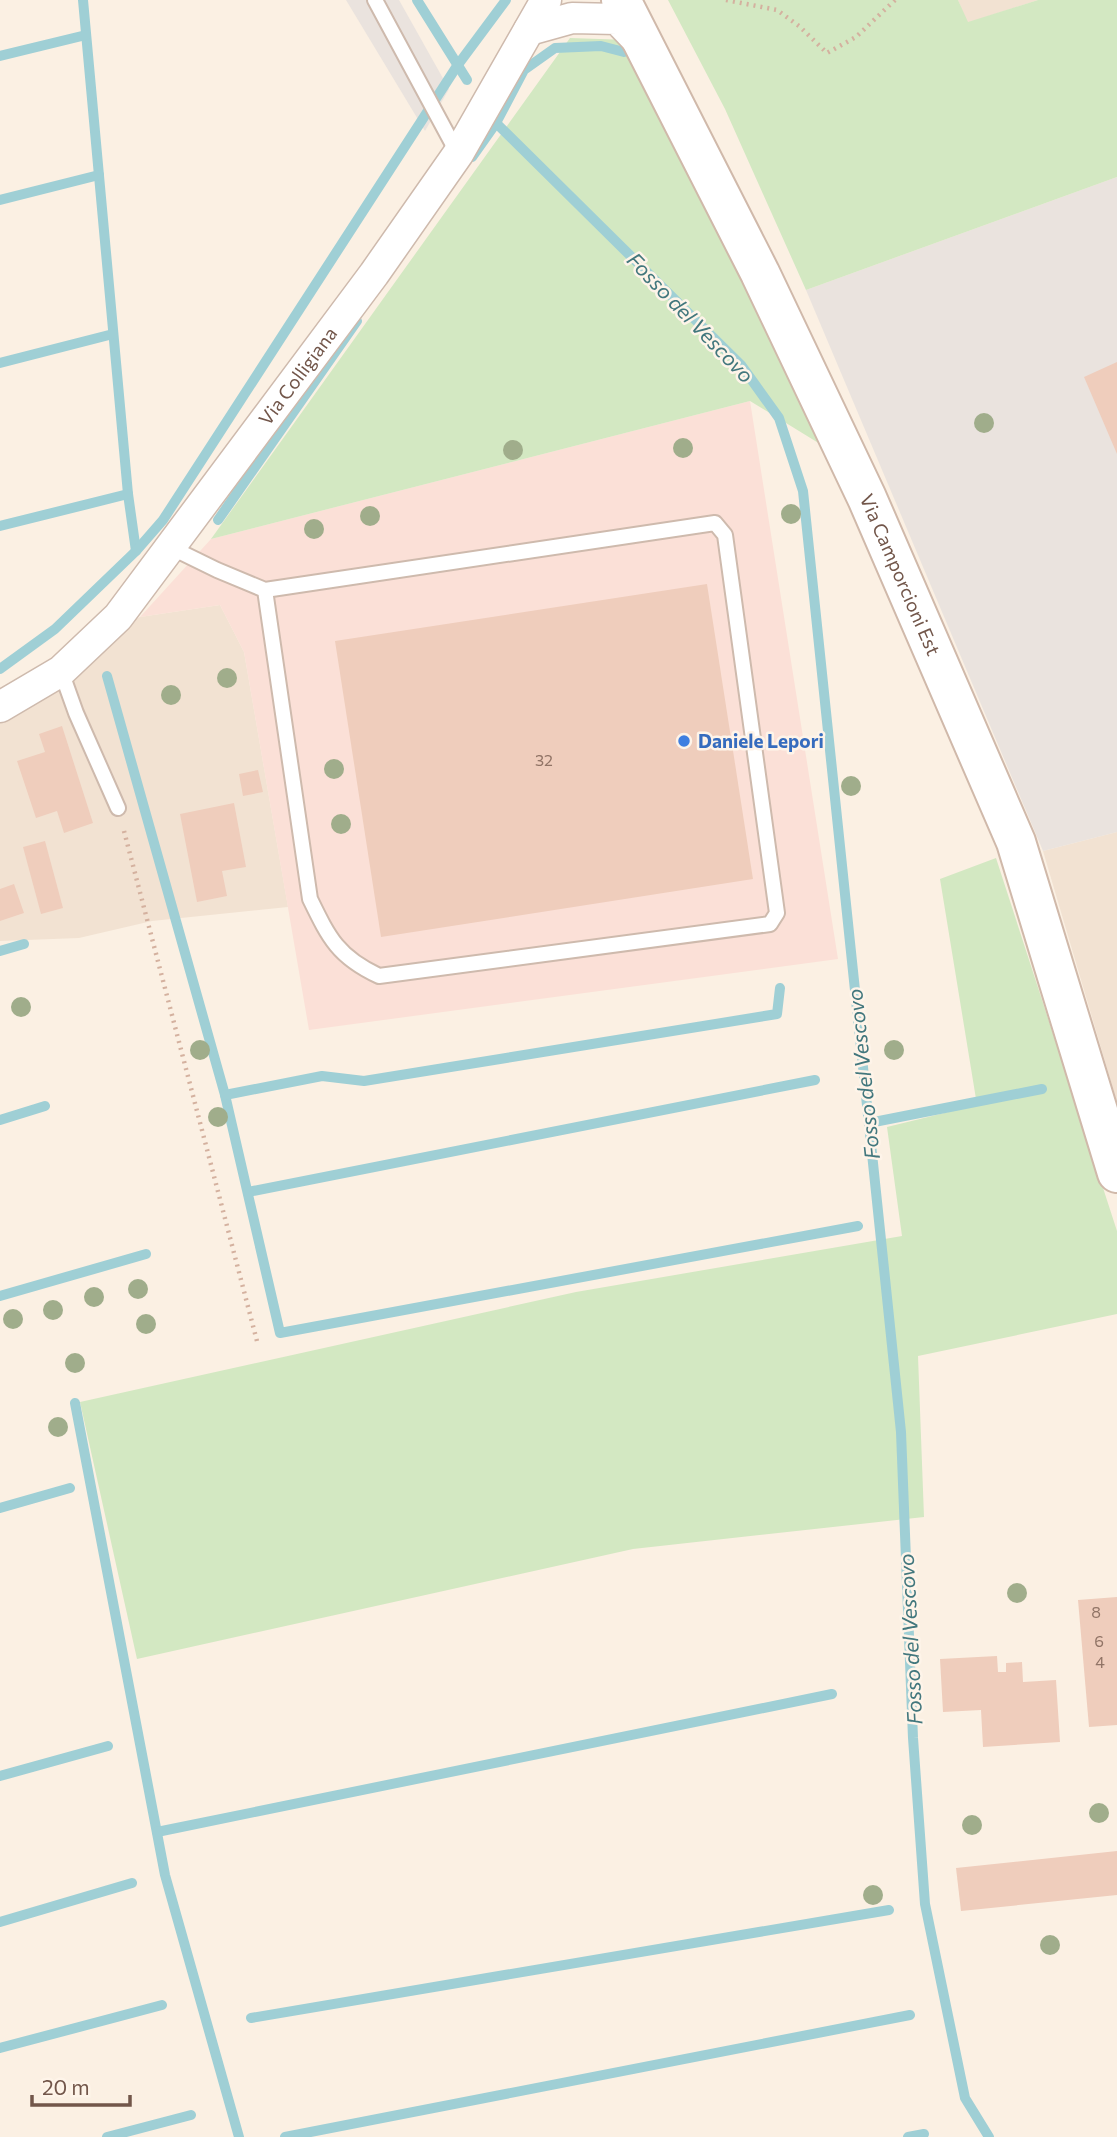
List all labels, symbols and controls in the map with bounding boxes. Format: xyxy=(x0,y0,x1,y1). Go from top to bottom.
water label: Fosso del Vescovo xyxy=(623,247,760,387)
street label: Via Colligiana xyxy=(253,322,341,429)
street label: Via Camporcioni Est xyxy=(856,490,946,659)
place label: Daniele Lepori xyxy=(698,729,824,752)
marker: Daniele Lepori xyxy=(676,733,692,749)
house number: 32 xyxy=(535,750,553,769)
water label: Fosso del Vescovo xyxy=(841,988,884,1161)
water label: Fosso del Vescovo xyxy=(893,1553,926,1725)
house number: 8 xyxy=(1091,1602,1101,1621)
house number: 6 xyxy=(1094,1631,1104,1650)
house number: 4 xyxy=(1095,1652,1105,1671)
scale bar xyxy=(32,2064,130,2108)
text: 20 m xyxy=(42,2074,90,2099)

